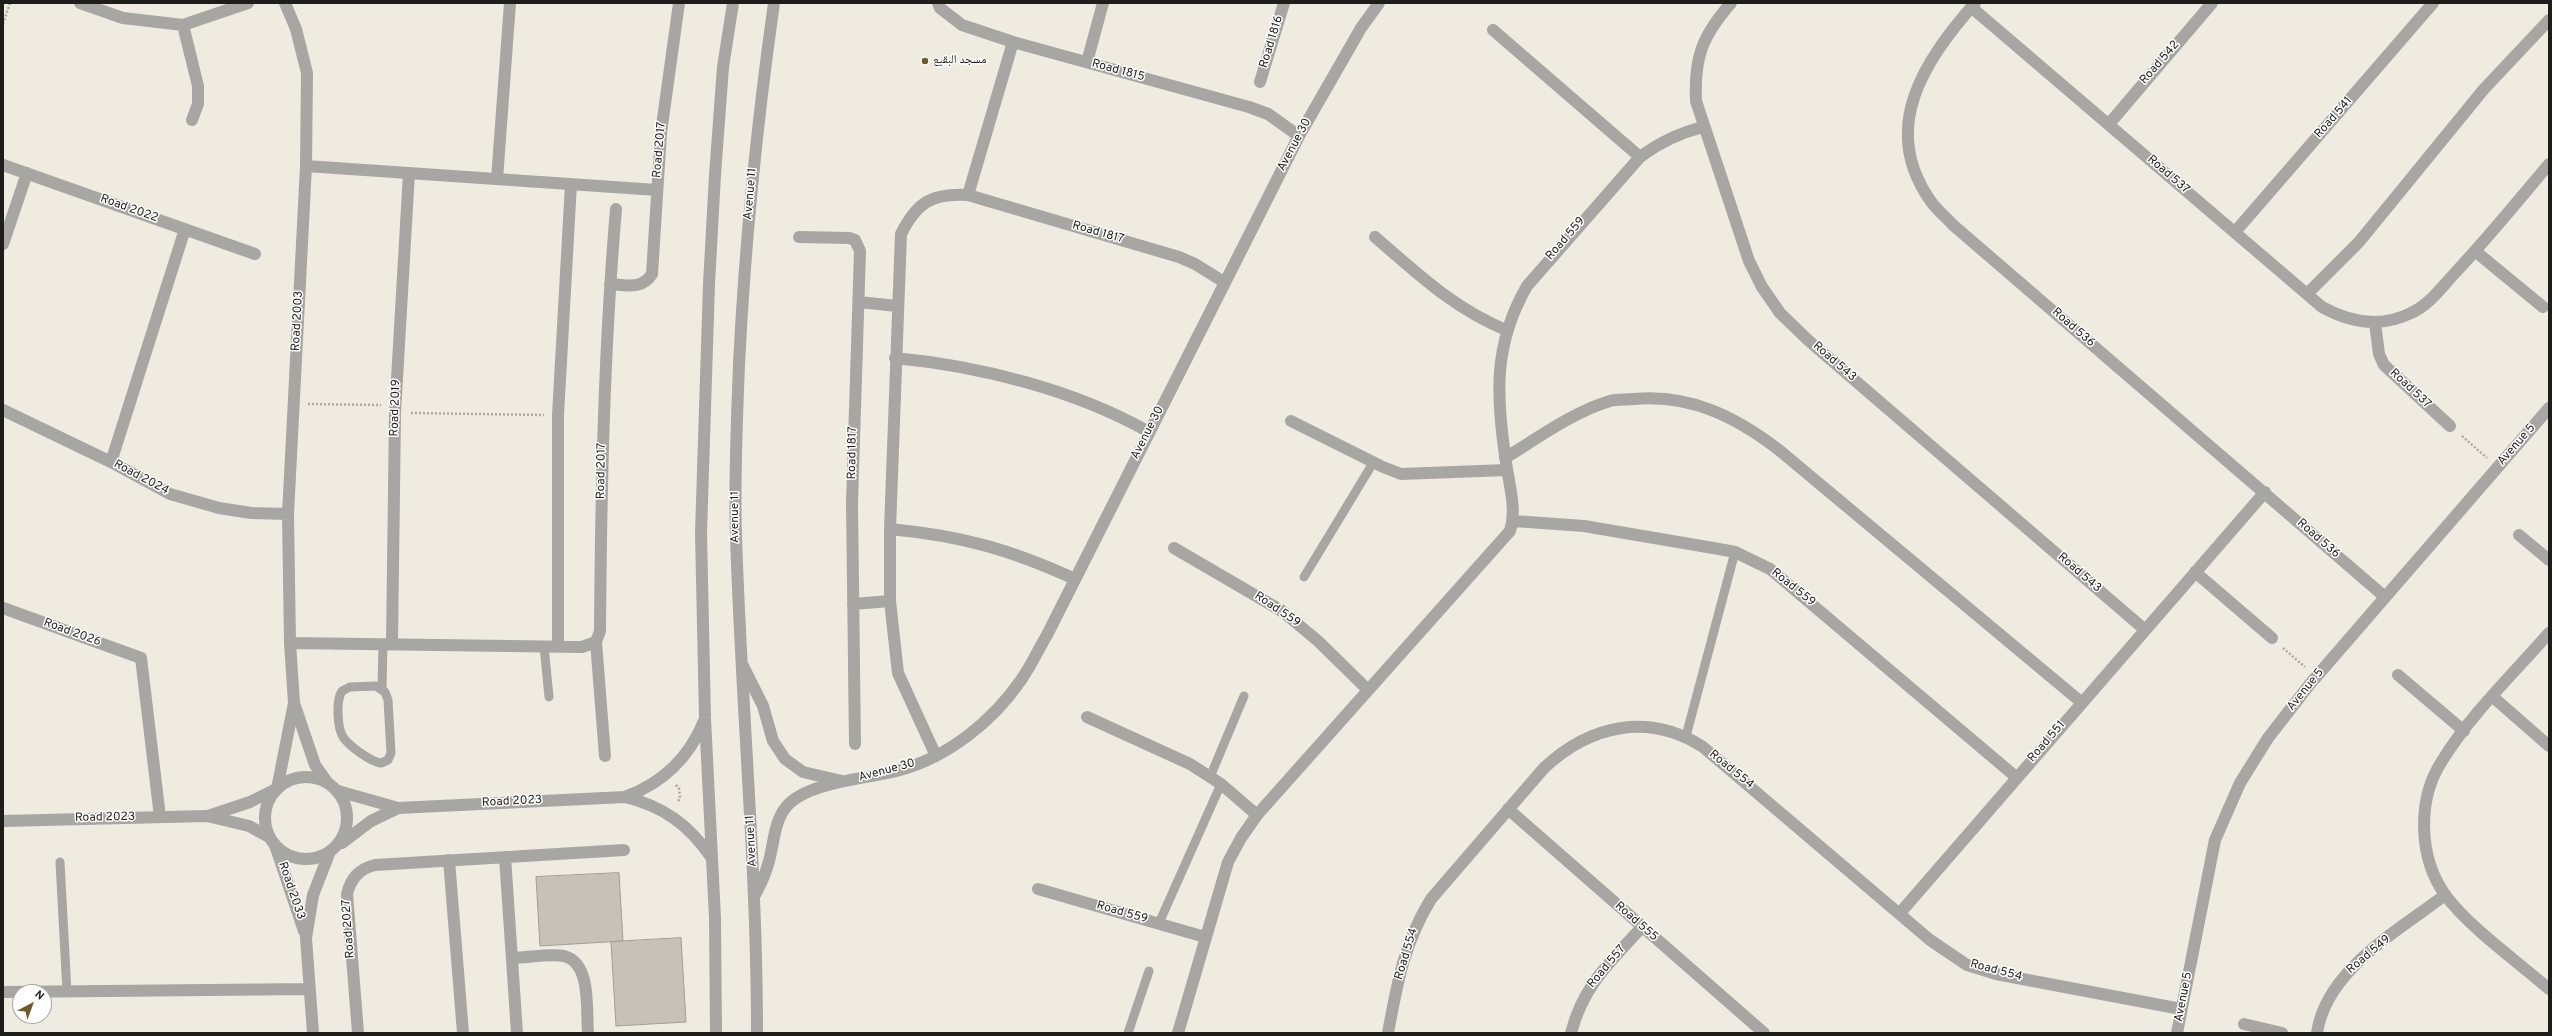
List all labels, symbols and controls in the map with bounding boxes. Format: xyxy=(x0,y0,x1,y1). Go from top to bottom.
street label: Road 1816 xyxy=(1257,14,1287,70)
street label: Road 542 xyxy=(2137,38,2183,88)
place label: مسجد البقيع xyxy=(933,54,987,68)
marker: مسجد البقيع xyxy=(920,56,930,66)
street label: Road 1815 xyxy=(1090,57,1146,85)
street label: Road 541 xyxy=(2312,94,2356,142)
street label: Avenue 30 xyxy=(1275,116,1315,174)
street label: Road 2017 xyxy=(650,121,670,179)
street label: Road 537 xyxy=(2144,153,2192,197)
street label: Avenue 11 xyxy=(742,168,760,220)
street label: Road 2022 xyxy=(98,192,160,226)
street label: Road 559 xyxy=(1543,214,1589,264)
street label: Road 1817 xyxy=(1071,219,1125,247)
street label: Road 2003 xyxy=(289,290,307,352)
street label: Road 536 xyxy=(2048,305,2098,351)
street label: Road 543 xyxy=(1809,339,1859,385)
street label: Road 537 xyxy=(2386,366,2434,412)
street label: Road 2019 xyxy=(388,379,404,437)
street label: Avenue 30 xyxy=(1128,404,1168,462)
street label: Avenue 5 xyxy=(2495,421,2539,469)
street label: Road 1817 xyxy=(845,426,861,480)
street label: Road 2017 xyxy=(594,443,610,499)
street label: Road 2024 xyxy=(111,457,171,499)
street label: Avenue 11 xyxy=(729,491,743,543)
street label: Road 536 xyxy=(2293,516,2343,562)
street label: Road 543 xyxy=(2054,550,2104,596)
street label: Road 559 xyxy=(1768,566,1818,610)
street label: Road 559 xyxy=(1251,589,1303,631)
street label: Road 2026 xyxy=(41,616,103,650)
street label: Avenue 5 xyxy=(2285,666,2327,714)
street label: Road 551 xyxy=(2025,718,2069,766)
street label: Road 554 xyxy=(1706,748,1756,792)
street label: Avenue 30 xyxy=(857,757,917,785)
street label: Road 2023 xyxy=(482,793,542,811)
street label: Road 2023 xyxy=(75,810,135,826)
street label: Avenue 11 xyxy=(743,815,761,867)
street label: Road 2033 xyxy=(274,860,308,922)
street label: Road 2027 xyxy=(340,899,358,959)
street label: Road 559 xyxy=(1095,899,1149,927)
street label: Road 555 xyxy=(1611,899,1661,945)
street label: Road 554 xyxy=(1392,926,1422,982)
street label: Road 549 xyxy=(2344,933,2394,977)
street label: Road 557 xyxy=(1585,943,1629,991)
street label: Road 554 xyxy=(1968,957,2024,985)
street label: Avenue 5 xyxy=(2172,971,2196,1023)
north arrow xyxy=(12,984,52,1024)
text: N xyxy=(32,988,47,1004)

